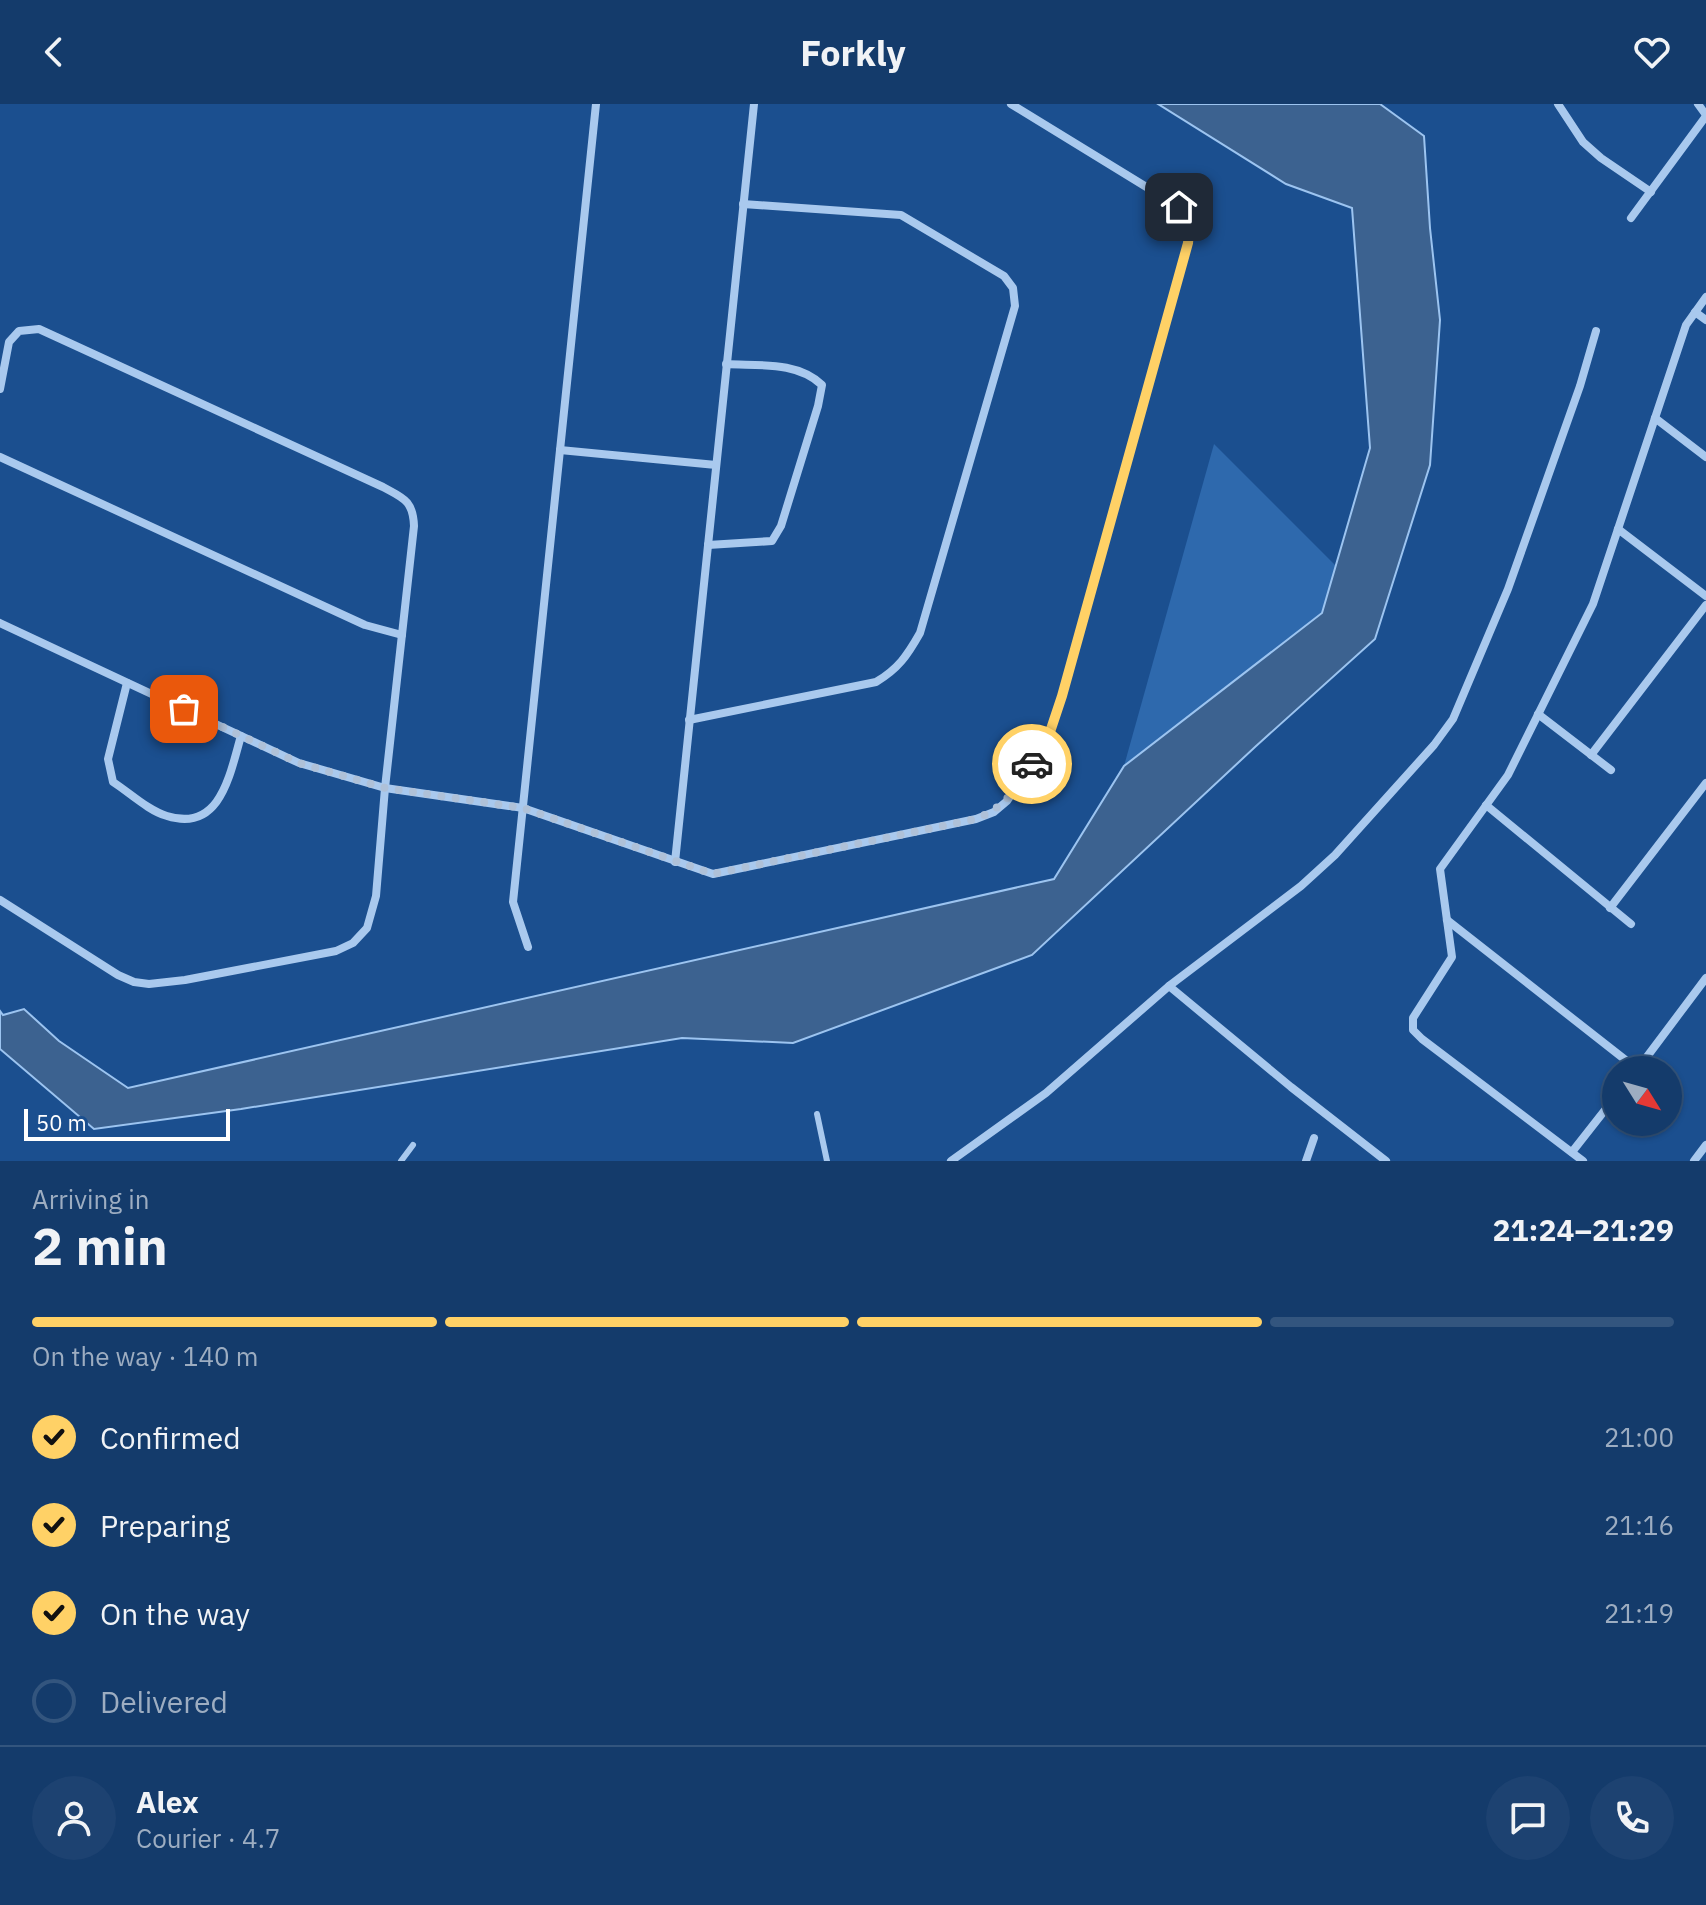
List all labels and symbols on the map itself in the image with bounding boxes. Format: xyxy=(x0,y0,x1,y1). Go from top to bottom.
pin xyxy=(1145,173,1213,241)
pin xyxy=(150,675,218,743)
courier xyxy=(992,724,1072,804)
north arrow xyxy=(1602,1056,1682,1136)
scale bar xyxy=(24,1105,230,1141)

